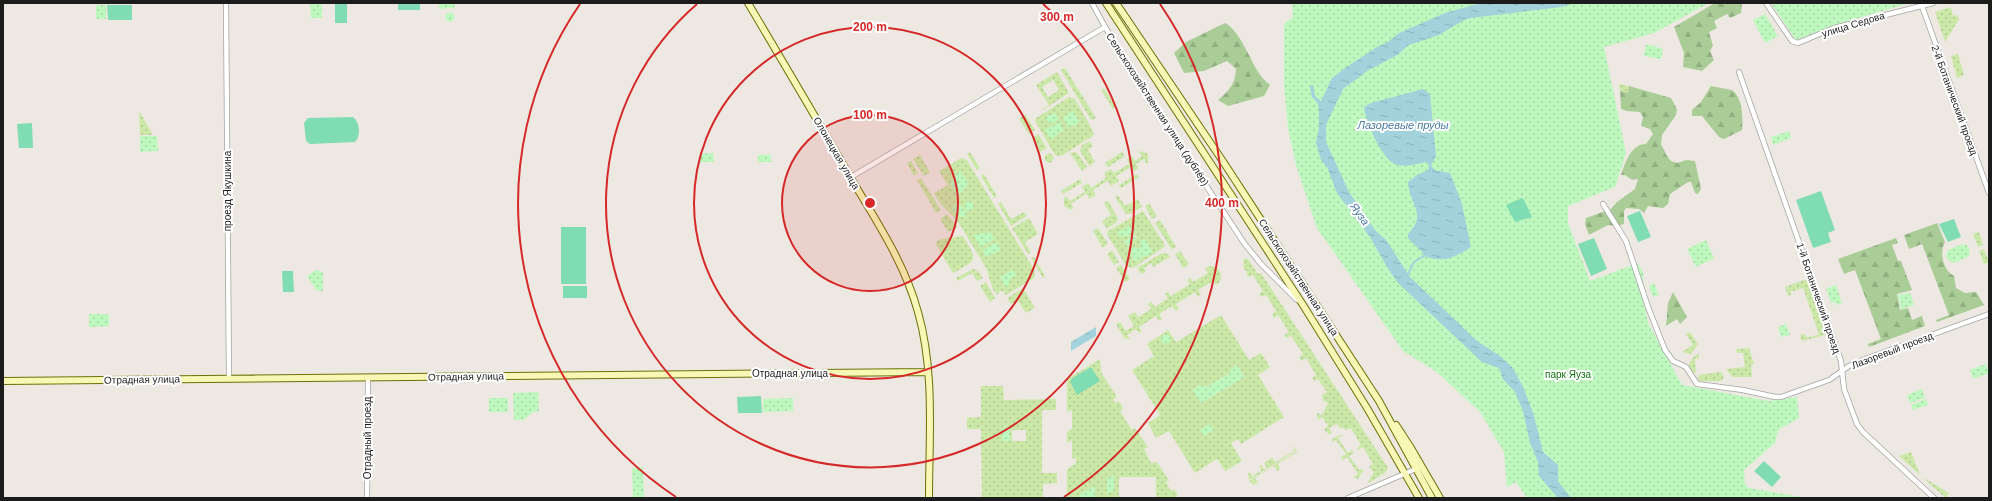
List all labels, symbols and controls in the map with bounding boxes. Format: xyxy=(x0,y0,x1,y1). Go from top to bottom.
text: 300 m xyxy=(1040,10,1074,24)
street label: улица Седова xyxy=(1820,10,1886,39)
text: 200 m xyxy=(853,20,887,34)
street label: Сельскохозяйственная улица (дублёр) xyxy=(1104,31,1211,188)
street label: 2-й Ботанический проезд xyxy=(1929,44,1980,157)
text: 100 m xyxy=(853,108,887,122)
street label: Олонецкая улица xyxy=(811,115,862,192)
water label: Лазоревые пруды xyxy=(1356,119,1449,131)
street label: проезд Якушкина xyxy=(222,150,233,231)
centre of rings xyxy=(863,196,877,210)
text: 400 m xyxy=(1205,196,1239,210)
water label: Яуза xyxy=(1347,200,1372,227)
street label: Сельскохозяйственная улица xyxy=(1257,217,1341,338)
street label: 1-й Ботанический проезд xyxy=(1794,241,1843,355)
street label: Лазоревый проезд xyxy=(1850,330,1934,371)
street label: Отрадная улица xyxy=(752,368,828,379)
park label: парк Яуза xyxy=(1545,369,1591,380)
street label: Отрадная улица xyxy=(428,370,505,383)
street label: Отрадная улица xyxy=(104,373,181,386)
street label: Отрадный проезд xyxy=(362,397,373,479)

